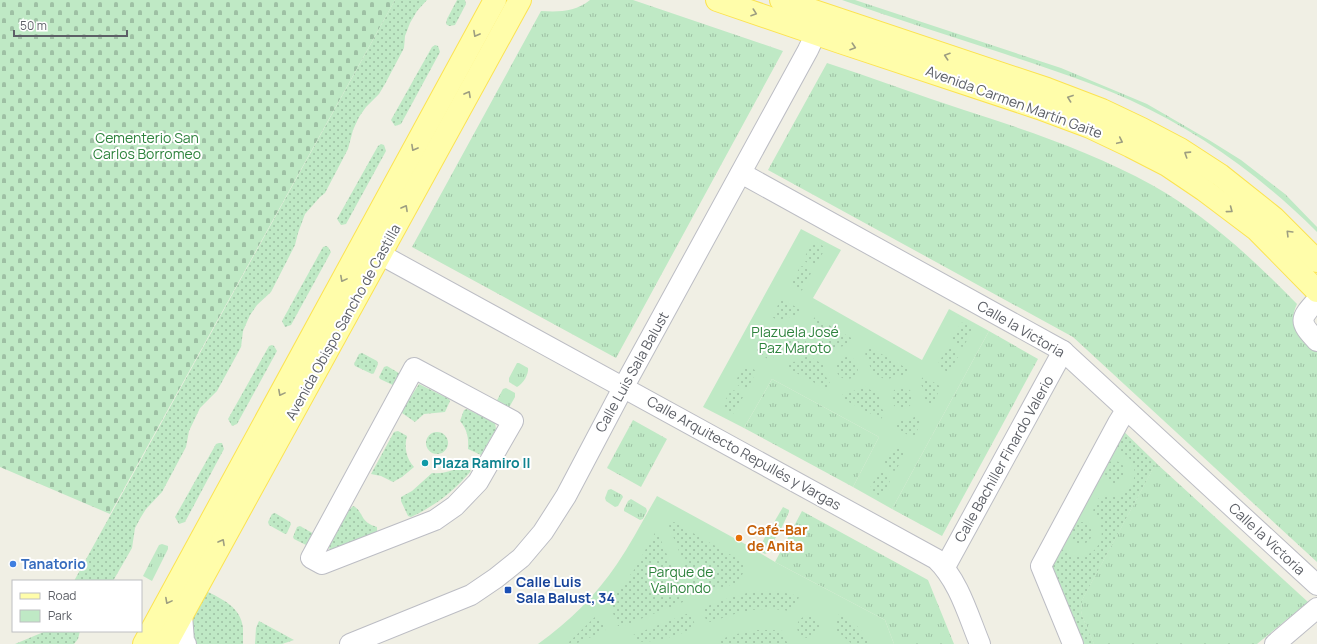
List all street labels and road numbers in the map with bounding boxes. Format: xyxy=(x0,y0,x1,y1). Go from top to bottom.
street label: Avenida Carmen Martín Gaite xyxy=(923,61,1105,142)
street label: Avenida Obispo Sancho de Castilla xyxy=(281,220,405,423)
street label: Calle la Victoria xyxy=(974,296,1068,361)
street label: Calle Luis Sala Balust xyxy=(590,308,673,436)
street label: Calle Bachiller Finardo Valerio xyxy=(950,372,1057,546)
street label: Calle Arquitecto Repullés y Vargas xyxy=(644,391,845,514)
street label: Calle la Victoria xyxy=(1225,498,1310,579)

